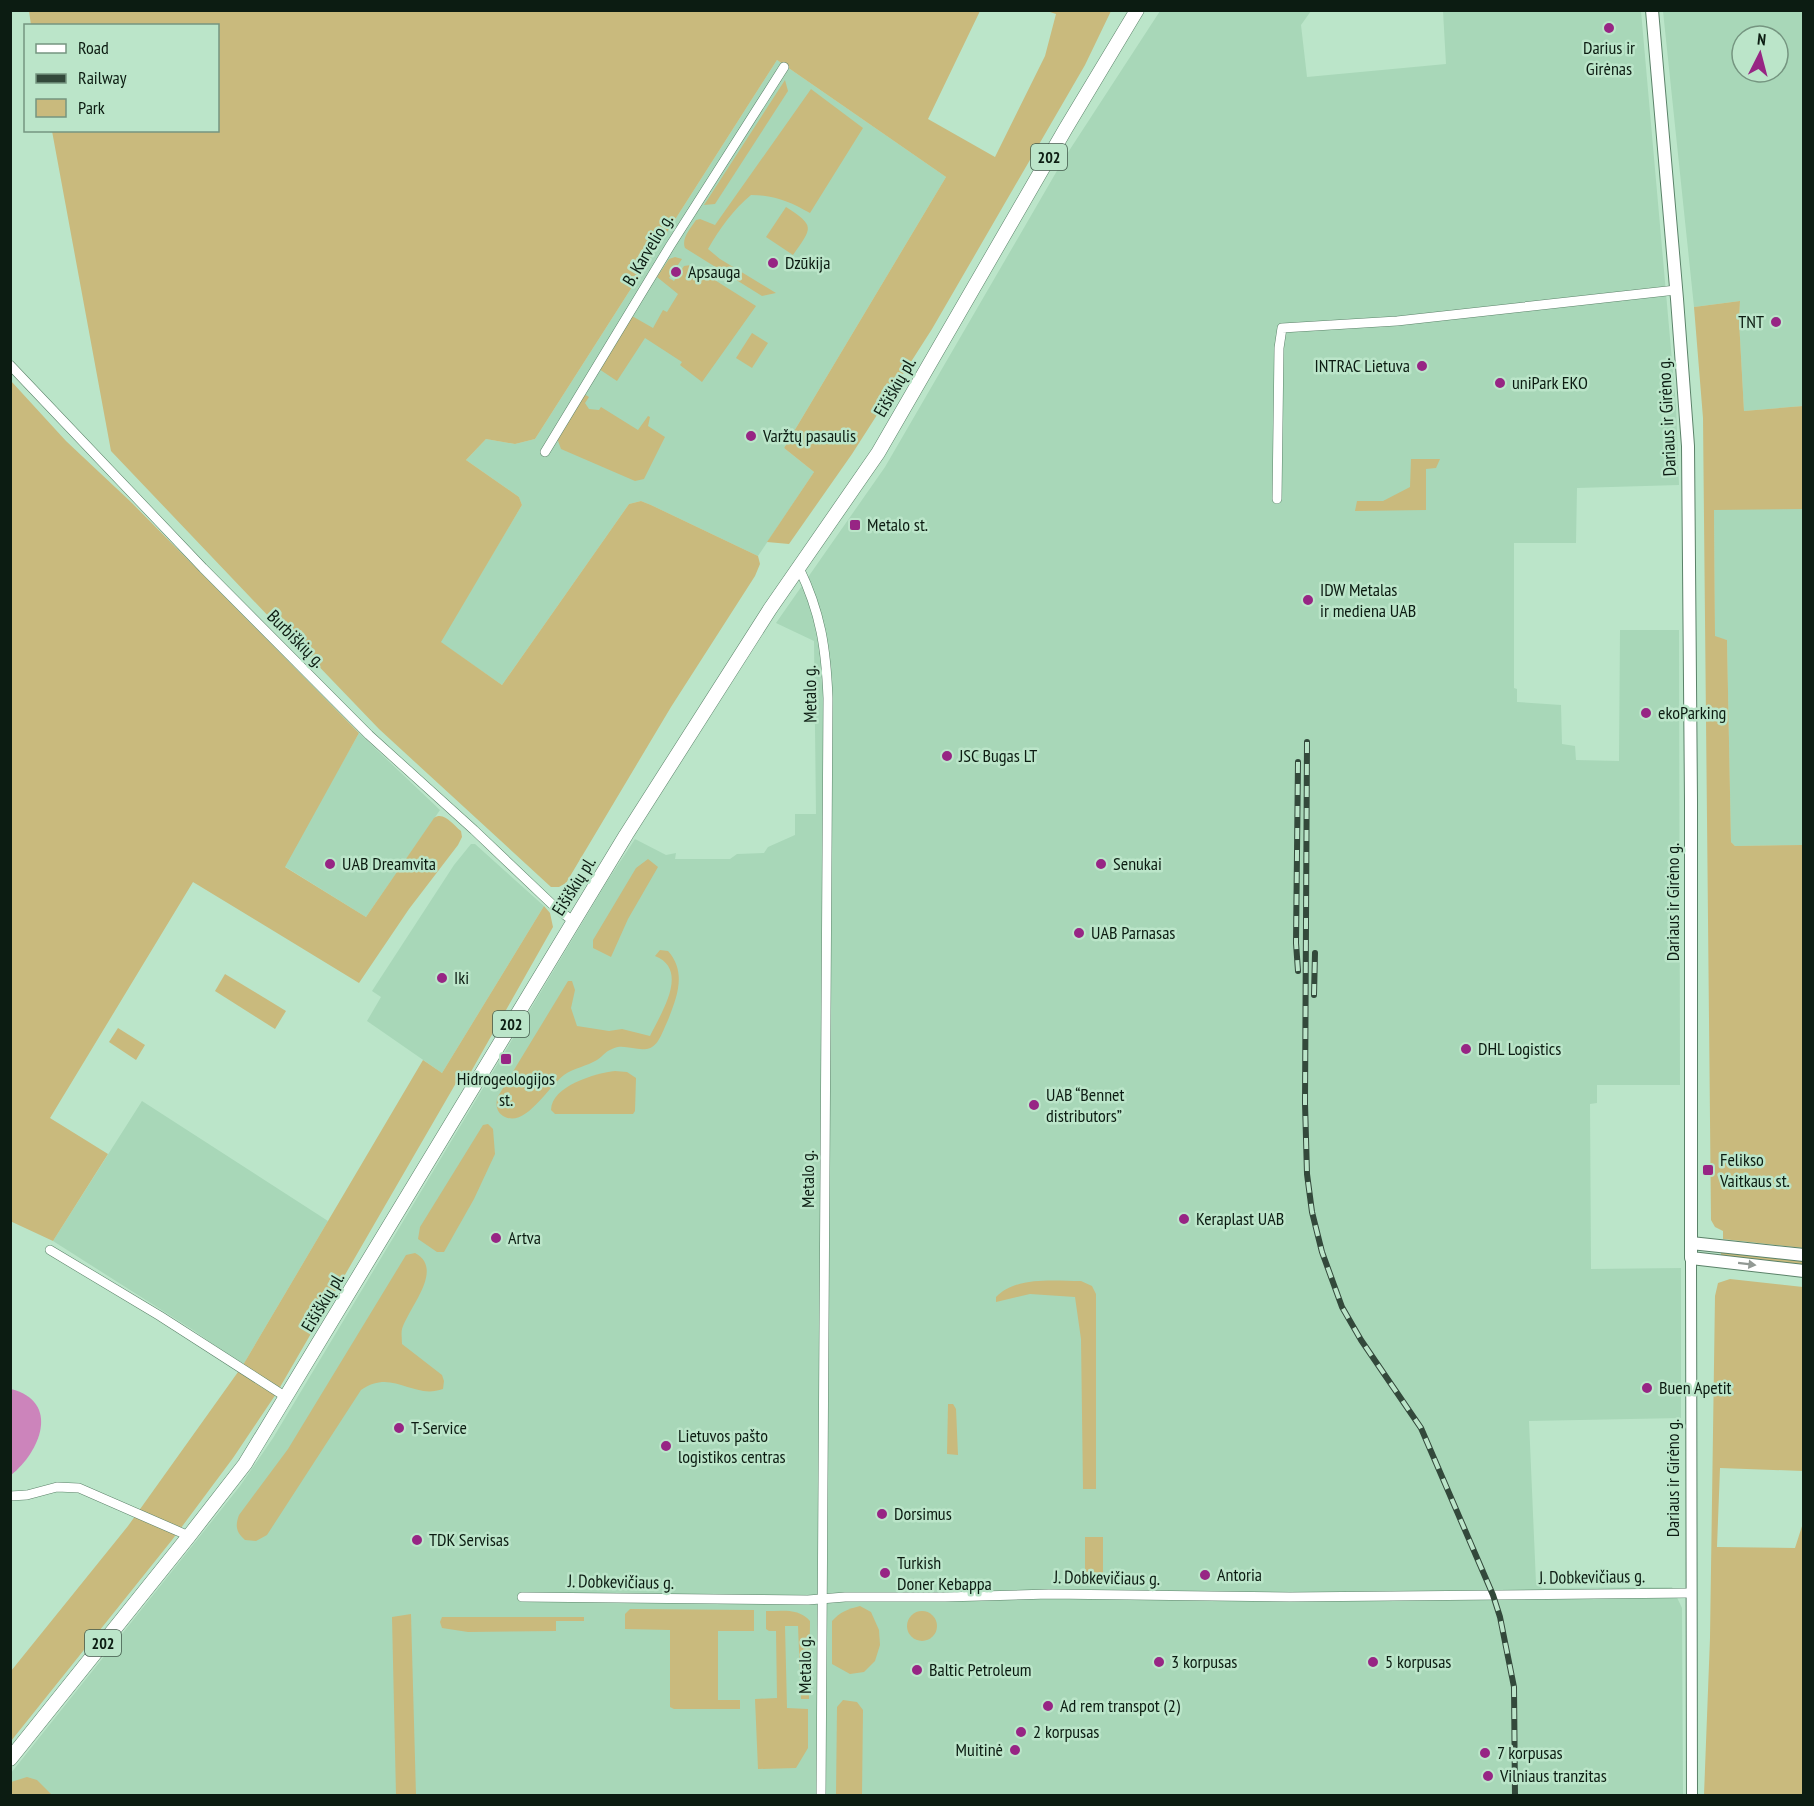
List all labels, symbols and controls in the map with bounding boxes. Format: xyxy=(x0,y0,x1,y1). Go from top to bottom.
marker: Darius ir Girėnas xyxy=(1602,21,1616,35)
legend xyxy=(24,24,219,132)
north arrow xyxy=(1730,24,1790,84)
text: N xyxy=(1756,29,1767,49)
text: Road xyxy=(78,36,109,59)
place label: Darius ir Girėnas xyxy=(1583,36,1635,80)
text: Railway xyxy=(78,66,127,89)
text: Park xyxy=(78,96,105,119)
road number: 202 xyxy=(1031,144,1067,170)
street label: B. Karvelio g. xyxy=(617,210,678,290)
place label: Dzūkija xyxy=(785,251,830,274)
marker: Dzūkija xyxy=(766,256,780,270)
place label: Apsauga xyxy=(688,260,740,283)
marker: Apsauga xyxy=(669,265,683,279)
place label: TNT xyxy=(1738,310,1764,333)
marker: TNT xyxy=(1769,315,1783,329)
street label: Eišiškių pl. xyxy=(868,353,921,421)
place label: INTRAC Lietuva xyxy=(1314,354,1410,377)
street label: Dariaus ir Girėno g. xyxy=(1652,357,1681,477)
marker: INTRAC Lietuva xyxy=(1415,359,1429,373)
place label: uniPark EKO xyxy=(1512,371,1588,394)
marker: uniPark EKO xyxy=(1493,376,1507,390)
place label: Varžtų pasaulis xyxy=(762,424,856,447)
marker: Varžtų pasaulis xyxy=(744,429,758,443)
place label: Metalo st. xyxy=(867,513,928,536)
marker: Metalo st. xyxy=(848,518,862,532)
place label: IDW Metalas ir mediena UAB xyxy=(1320,578,1416,622)
marker: IDW Metalas ir mediena UAB xyxy=(1301,593,1315,607)
street label: Burbiškių g. xyxy=(263,605,330,672)
street label: Metalo g. xyxy=(797,665,822,723)
place label: ekoParking xyxy=(1658,701,1726,724)
marker: ekoParking xyxy=(1639,706,1653,720)
place label: JSC Bugas LT xyxy=(958,744,1037,767)
marker: JSC Bugas LT xyxy=(940,749,954,763)
street label: Dariaus ir Girėno g. xyxy=(1661,843,1684,961)
place label: UAB Dreamvita xyxy=(342,852,436,875)
street label: Eišiškių pl. xyxy=(546,852,601,920)
place label: Senukai xyxy=(1113,852,1162,875)
marker: UAB Dreamvita xyxy=(323,857,337,871)
marker: Senukai xyxy=(1094,857,1108,871)
place label: UAB Parnasas xyxy=(1091,921,1175,944)
marker: UAB Parnasas xyxy=(1072,926,1086,940)
place label: Iki xyxy=(454,966,469,989)
marker: Iki xyxy=(435,971,449,985)
road number: 202 xyxy=(493,1011,529,1037)
place label: DHL Logistics xyxy=(1478,1037,1561,1060)
marker: DHL Logistics xyxy=(1459,1042,1473,1056)
marker: Hidrogeologijos st. xyxy=(499,1052,513,1066)
place label: Hidrogeologijos st. xyxy=(457,1067,555,1111)
place label: UAB “Bennet distributors” xyxy=(1046,1083,1124,1127)
marker: UAB “Bennet distributors” xyxy=(1027,1098,1041,1112)
place label: Felikso Vaitkaus st. xyxy=(1719,1148,1790,1192)
street label: Metalo g. xyxy=(796,1150,819,1208)
marker: Felikso Vaitkaus st. xyxy=(1701,1163,1715,1177)
place label: Keraplast UAB xyxy=(1196,1207,1284,1230)
marker: Keraplast UAB xyxy=(1177,1212,1191,1226)
place label: Artva xyxy=(508,1226,541,1249)
marker: Artva xyxy=(489,1231,503,1245)
one-way arrow xyxy=(1738,1259,1757,1269)
street label: Eišiškių pl. xyxy=(296,1268,349,1336)
place label: Buen Apetit xyxy=(1659,1376,1732,1399)
marker: Buen Apetit xyxy=(1640,1381,1654,1395)
place label: T-Service xyxy=(411,1416,467,1439)
street label: Dariaus ir Girėno g. xyxy=(1661,1419,1684,1537)
marker: T-Service xyxy=(392,1421,406,1435)
place label: Lietuvos pašto logistikos centras xyxy=(678,1424,786,1468)
marker: Lietuvos pašto logistikos centras xyxy=(659,1439,673,1453)
place label: Dorsimus xyxy=(894,1502,952,1525)
marker: Dorsimus xyxy=(875,1507,889,1521)
place label: TDK Servisas xyxy=(429,1528,509,1551)
marker: TDK Servisas xyxy=(410,1533,424,1547)
place label: Turkish Doner Kebappa xyxy=(897,1551,992,1595)
place label: Antoria xyxy=(1217,1563,1262,1586)
street label: J. Dobkevičiaus g. xyxy=(1538,1564,1645,1589)
street label: J. Dobkevičiaus g. xyxy=(1053,1565,1160,1590)
marker: Turkish Doner Kebappa xyxy=(878,1566,892,1580)
marker: Antoria xyxy=(1198,1568,1212,1582)
street label: J. Dobkevičiaus g. xyxy=(567,1569,674,1594)
road number: 202 xyxy=(85,1630,121,1656)
street label: Metalo g. xyxy=(793,1636,816,1694)
place label: 3 korpusas xyxy=(1171,1650,1237,1673)
place label: 5 korpusas xyxy=(1385,1650,1451,1673)
marker: 3 korpusas xyxy=(1152,1655,1166,1669)
marker: 5 korpusas xyxy=(1366,1655,1380,1669)
place label: Baltic Petroleum xyxy=(929,1658,1031,1681)
marker: Baltic Petroleum xyxy=(910,1663,924,1677)
place label: Ad rem transpot (2) xyxy=(1060,1694,1181,1717)
marker: Ad rem transpot (2) xyxy=(1041,1699,1055,1713)
place label: 2 korpusas xyxy=(1033,1720,1099,1743)
marker: 2 korpusas xyxy=(1014,1725,1028,1739)
place label: Muitinė xyxy=(956,1738,1003,1761)
place label: 7 korpusas xyxy=(1497,1741,1563,1764)
marker: Muitinė xyxy=(1008,1743,1022,1757)
marker: 7 korpusas xyxy=(1478,1746,1492,1760)
place label: Vilniaus tranzitas xyxy=(1499,1764,1607,1787)
marker: Vilniaus tranzitas xyxy=(1481,1769,1495,1783)

